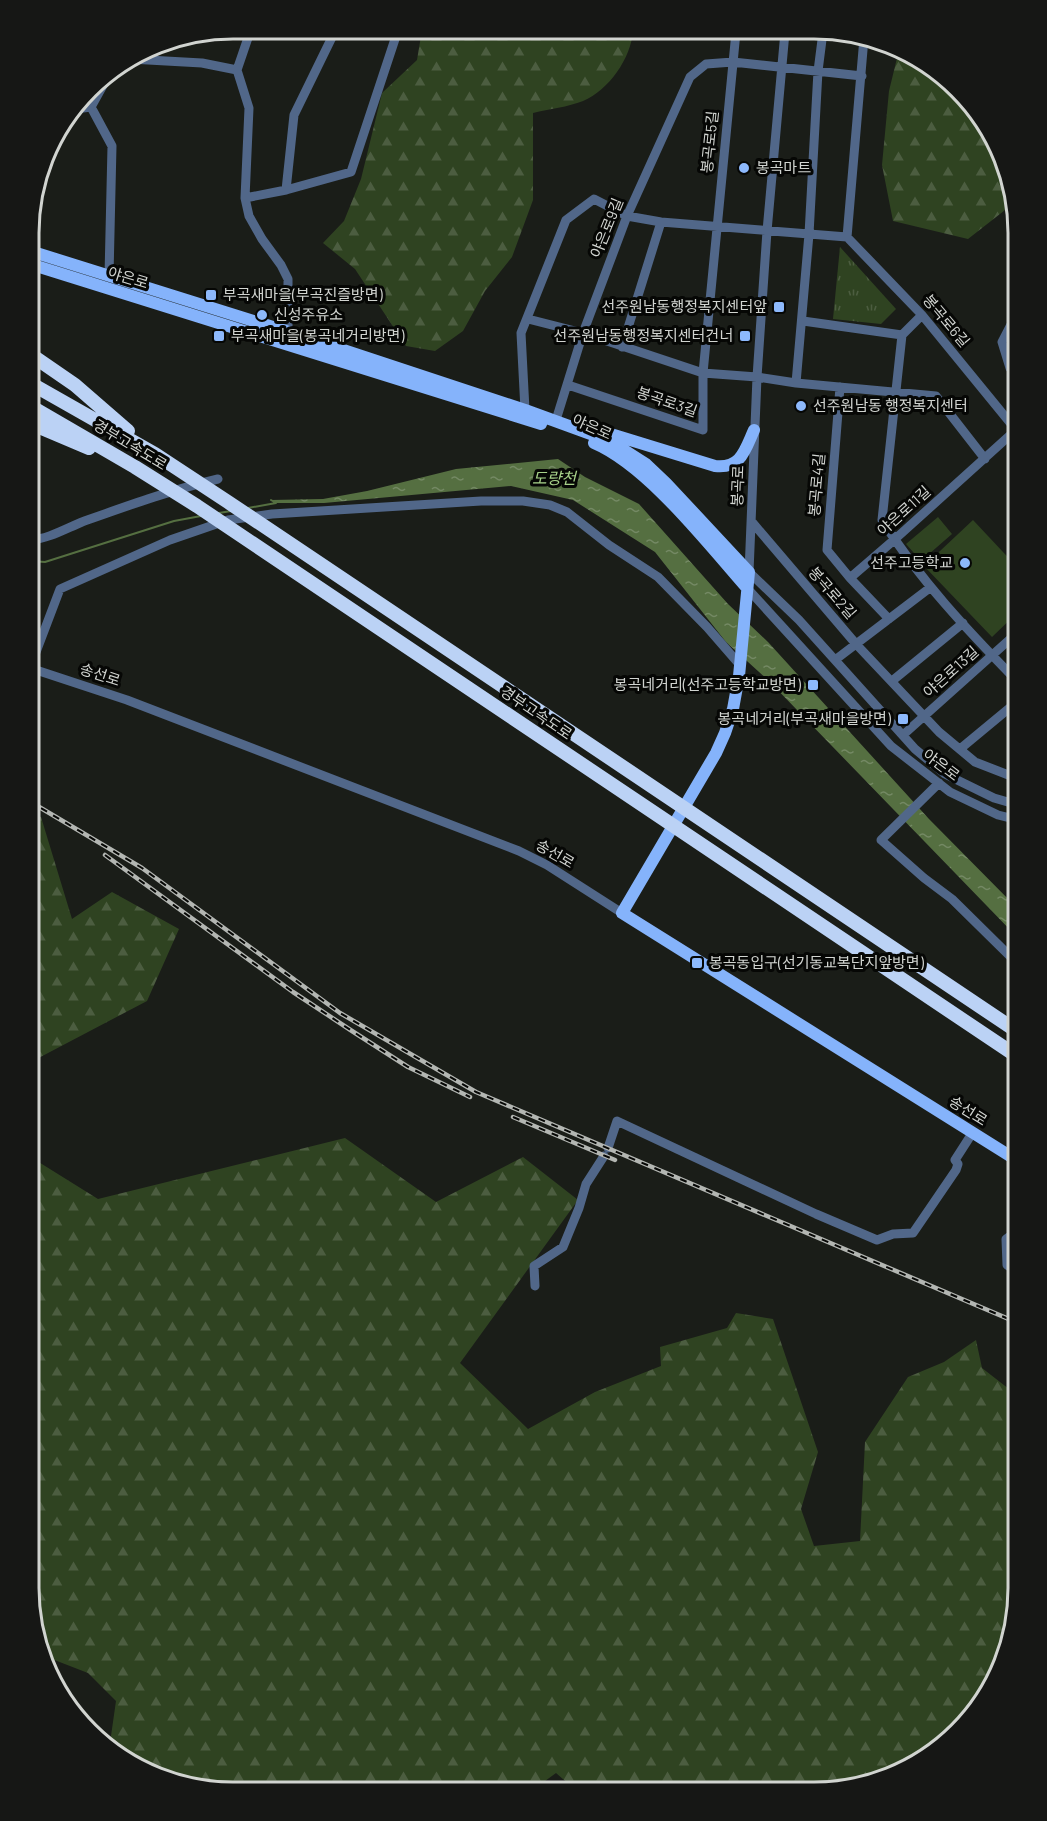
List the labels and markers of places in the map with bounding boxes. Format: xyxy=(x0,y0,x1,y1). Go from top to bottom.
place label: 봉곡마트 xyxy=(756,158,811,176)
marker: 봉곡마트 xyxy=(737,161,751,175)
place label: 부곡새마을(부곡진즐방면) xyxy=(223,285,383,303)
marker: 부곡새마을(부곡진즐방면) xyxy=(204,288,218,302)
place label: 선주원남동행정복지센터앞 xyxy=(601,297,767,315)
marker: 선주원남동행정복지센터앞 xyxy=(772,300,786,314)
place label: 신성주유소 xyxy=(274,305,343,323)
marker: 신성주유소 xyxy=(255,308,269,322)
place label: 부곡새마을(봉곡네거리방면) xyxy=(231,326,405,344)
place label: 선주원남동행정복지센터건너 xyxy=(554,326,733,344)
marker: 부곡새마을(봉곡네거리방면) xyxy=(212,329,226,343)
marker: 선주원남동행정복지센터건너 xyxy=(738,329,752,343)
place label: 선주원남동 행정복지센터 xyxy=(813,396,968,414)
marker: 선주원남동 행정복지센터 xyxy=(794,399,808,413)
place label: 선주고등학교 xyxy=(870,553,953,571)
marker: 선주고등학교 xyxy=(958,556,972,570)
place label: 봉곡네거리(선주고등학교방면) xyxy=(614,675,801,693)
marker: 봉곡네거리(선주고등학교방면) xyxy=(806,678,820,692)
place label: 봉곡네거리(부곡새마을방면) xyxy=(718,709,891,727)
marker: 봉곡네거리(부곡새마을방면) xyxy=(896,712,910,726)
place label: 봉곡동입구(선기동교복단지앞방면) xyxy=(709,953,924,971)
marker: 봉곡동입구(선기동교복단지앞방면) xyxy=(690,956,704,970)

